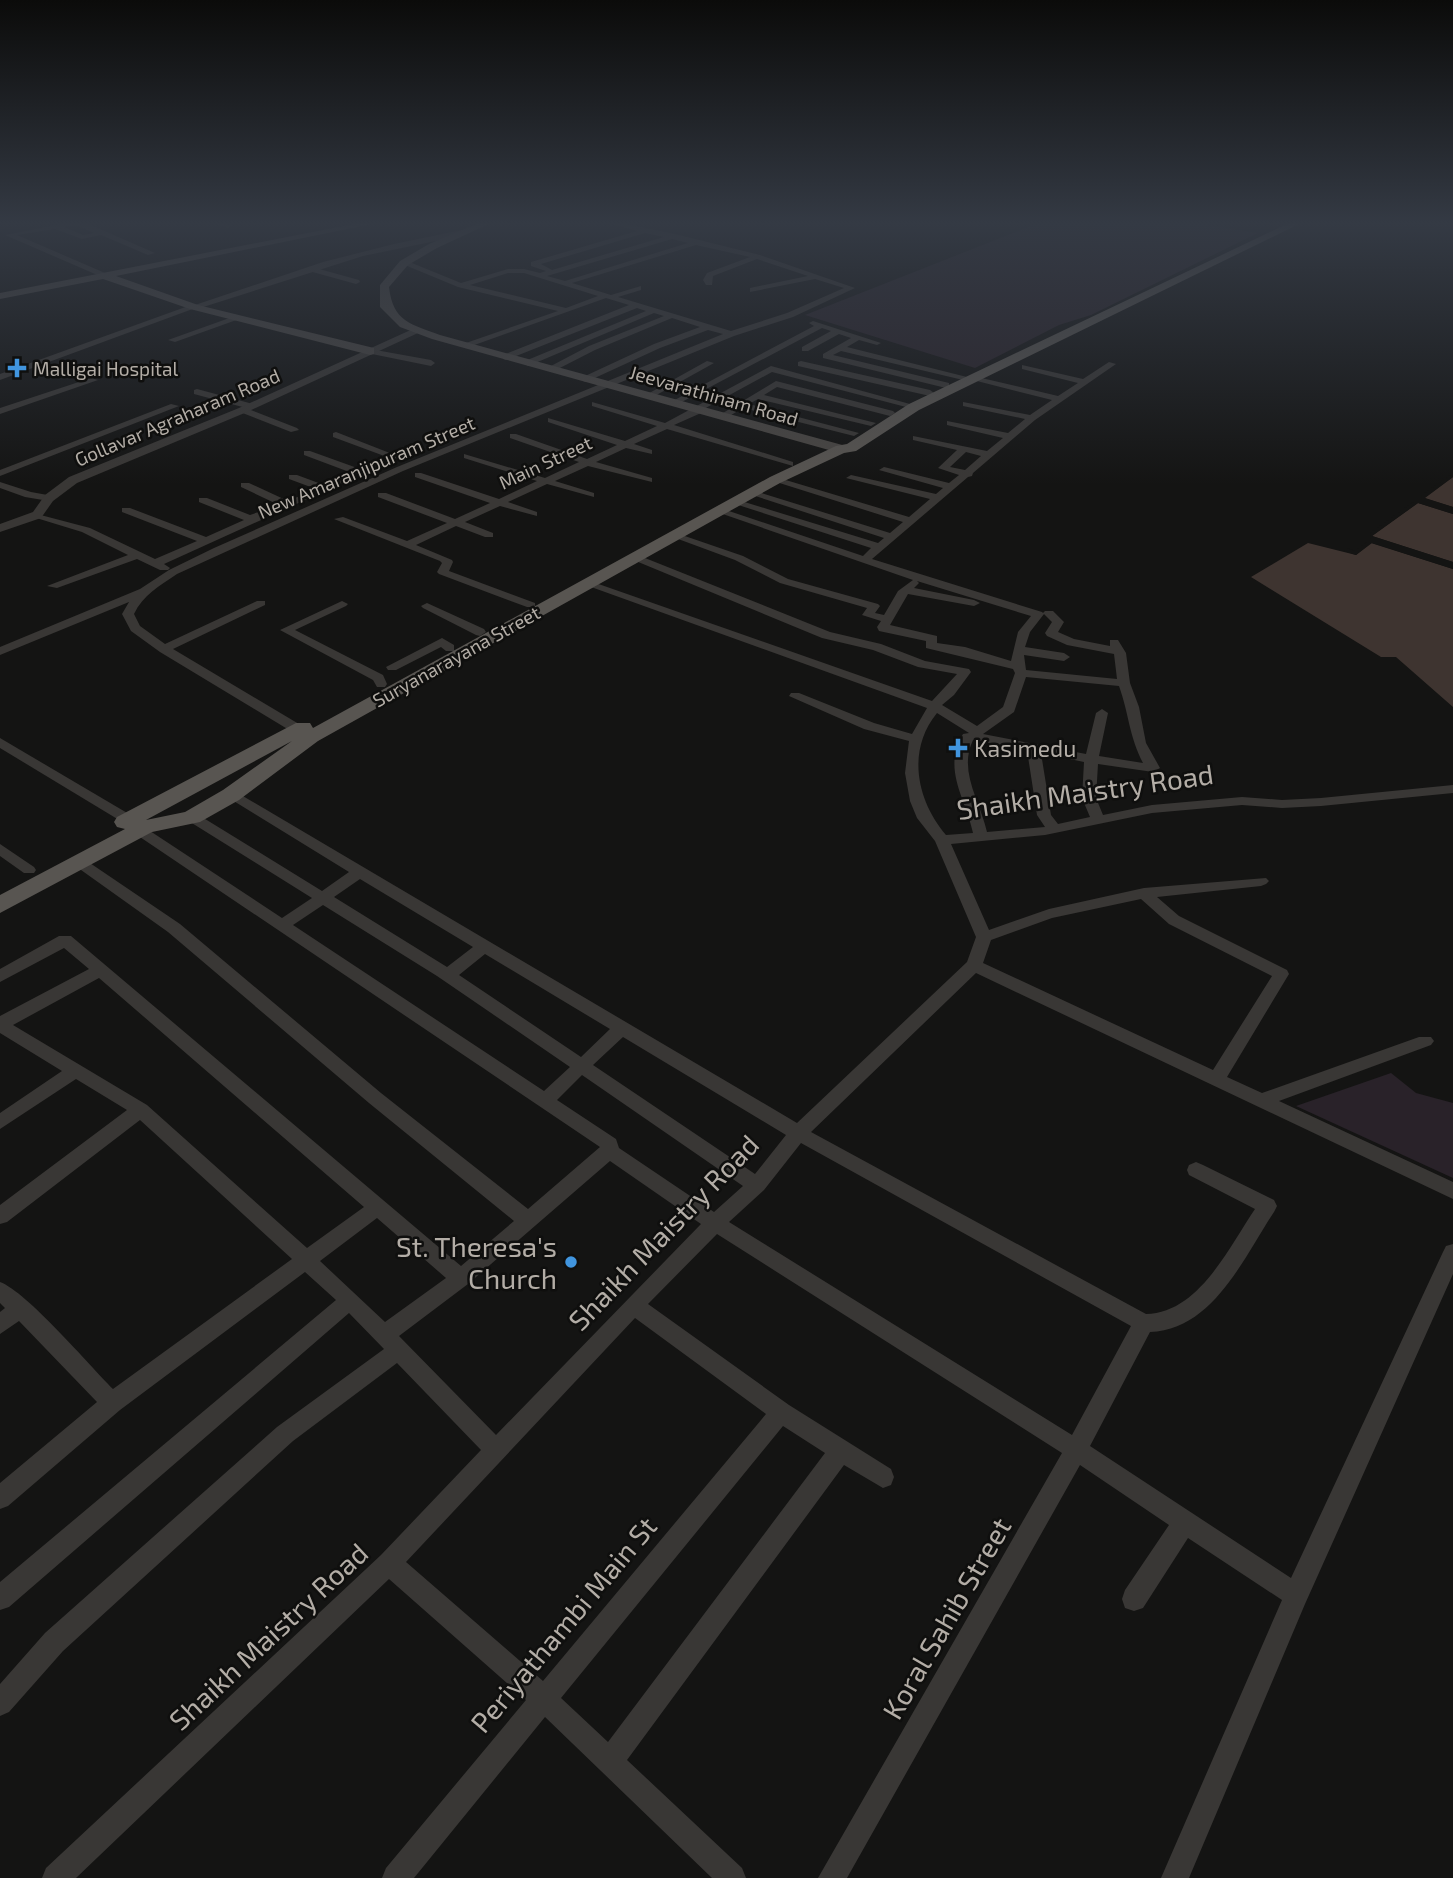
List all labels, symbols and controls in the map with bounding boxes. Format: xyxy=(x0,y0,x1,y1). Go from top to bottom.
place label: Malligai Hospital xyxy=(33,357,179,380)
marker: Malligai Hospital xyxy=(7,358,27,378)
street label: Jeevarathinam Road xyxy=(627,360,801,430)
street label: Gollavar Agraharam Road xyxy=(71,363,283,471)
street label: New Amaranjipuram Street xyxy=(254,411,478,523)
street label: Main Street xyxy=(495,430,595,494)
street label: Suryanarayana Street xyxy=(368,600,544,712)
place label: Kasimedu xyxy=(974,734,1076,762)
marker: Kasimedu xyxy=(948,738,968,758)
street label: Shaikh Maistry Road xyxy=(954,756,1216,826)
street label: Shaikh Maistry Road xyxy=(561,1127,765,1337)
place label: St. Theresa's Church xyxy=(396,1229,557,1295)
marker: St. Theresa's Church xyxy=(563,1254,579,1270)
street label: Periyathambi Main St xyxy=(463,1509,663,1739)
street label: Koral Sahib Street xyxy=(875,1511,1017,1725)
street label: Shaikh Maistry Road xyxy=(162,1535,374,1737)

